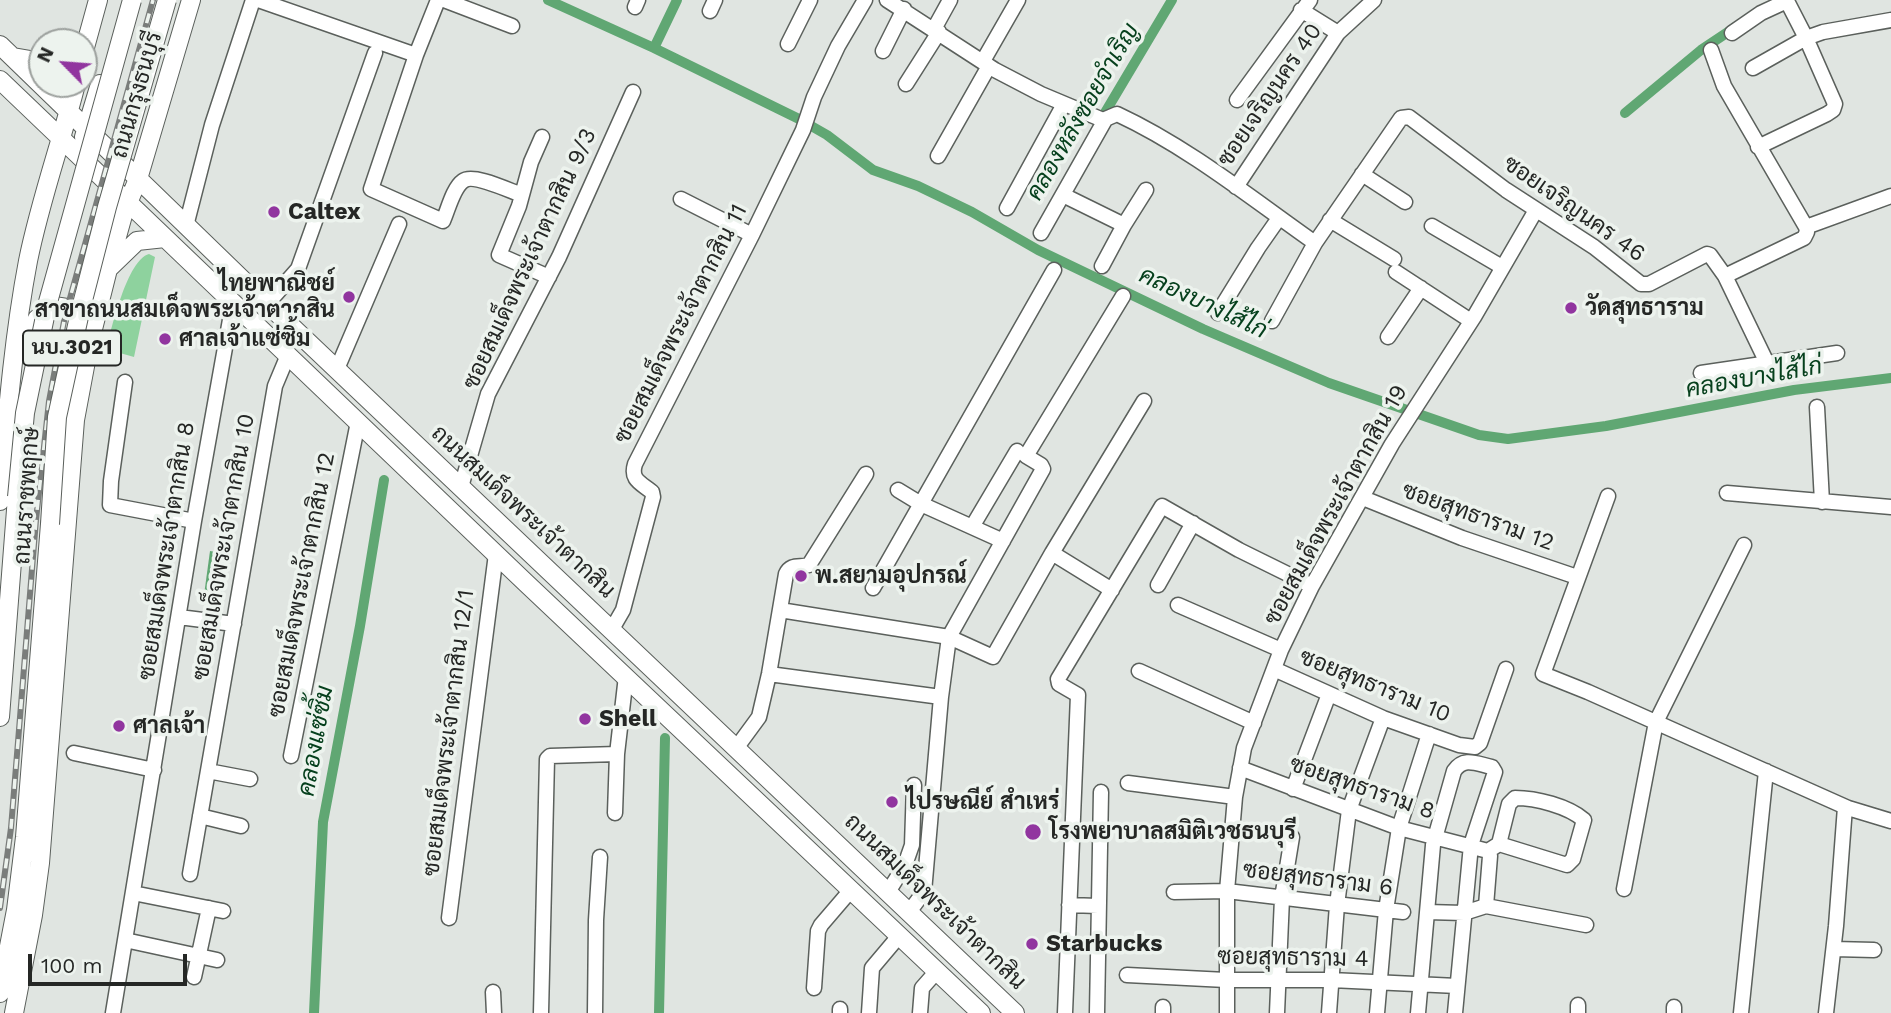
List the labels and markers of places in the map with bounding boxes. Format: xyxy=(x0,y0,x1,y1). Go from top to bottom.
place label: Caltex xyxy=(288,198,360,226)
marker: Caltex xyxy=(266,204,282,220)
place label: ไทยพาณิชย์ สาขาถนนสมเด็จพระเจ้าตากสิน xyxy=(34,270,335,324)
marker: ไทยพาณิชย์ สาขาถนนสมเด็จพระเจ้าตากสิน xyxy=(341,289,357,305)
place label: วัดสุทธาราม xyxy=(1585,294,1704,322)
marker: วัดสุทธาราม xyxy=(1563,300,1579,316)
place label: ศาลเจ้าแซ่ซิ้ม xyxy=(179,325,311,353)
marker: ศาลเจ้าแซ่ซิ้ม xyxy=(157,331,173,347)
place label: พ.สยามอุปกรณ์ xyxy=(815,562,967,590)
marker: พ.สยามอุปกรณ์ xyxy=(793,568,809,584)
place label: Shell xyxy=(599,705,656,733)
marker: Shell xyxy=(577,711,593,727)
place label: ศาลเจ้า xyxy=(133,712,205,740)
marker: ศาลเจ้า xyxy=(111,718,127,734)
place label: ไปรษณีย์ สำเหร่ xyxy=(906,788,1059,816)
marker: ไปรษณีย์ สำเหร่ xyxy=(884,794,900,810)
place label: โรงพยาบาลสมิติเวชธนบุรี xyxy=(1049,818,1296,846)
marker: โรงพยาบาลสมิติเวชธนบุรี xyxy=(1023,822,1043,842)
place label: Starbucks xyxy=(1046,930,1162,958)
marker: Starbucks xyxy=(1024,936,1040,952)

